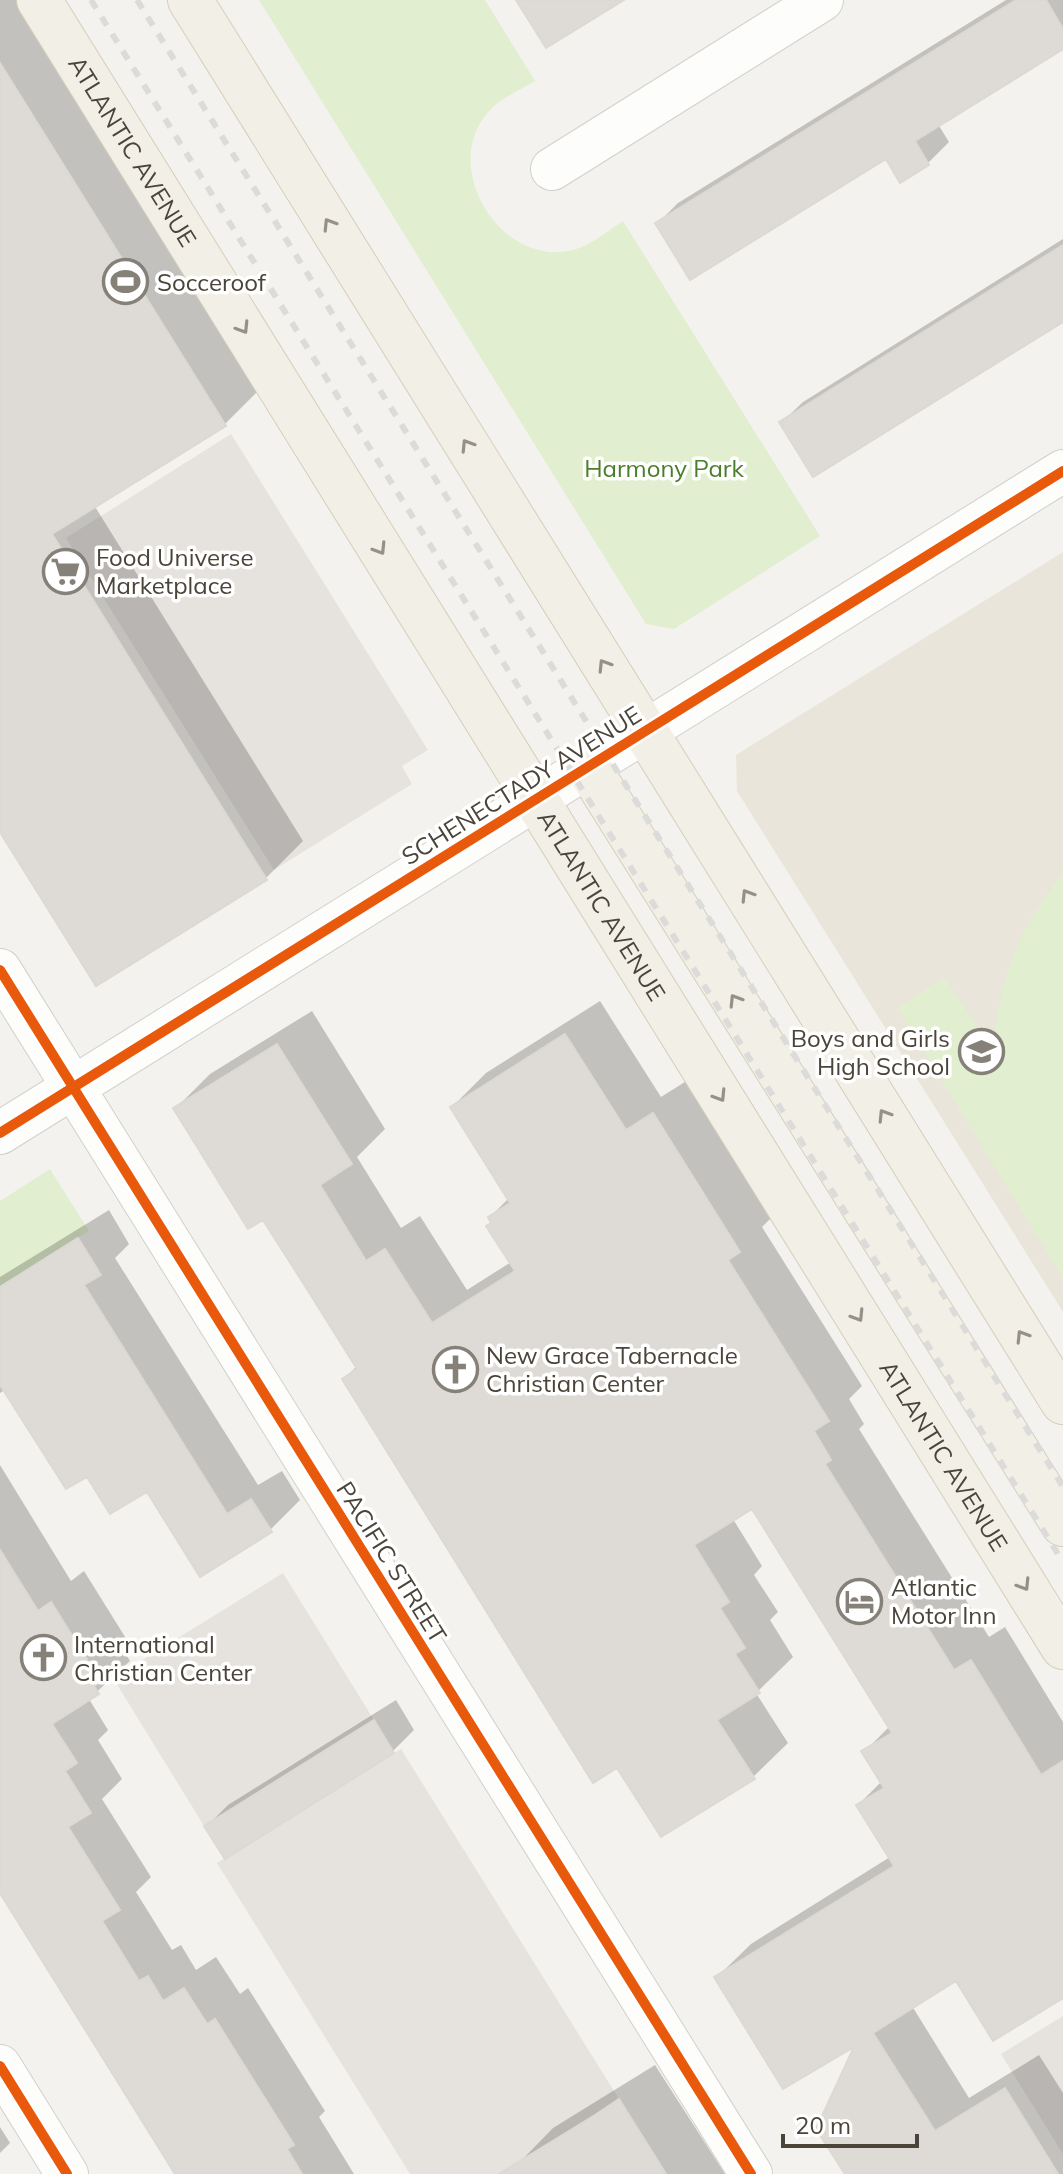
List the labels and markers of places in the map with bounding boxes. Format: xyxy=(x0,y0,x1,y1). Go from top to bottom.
sports icon: Socceroof xyxy=(102,258,150,306)
place label: Socceroof xyxy=(157,267,267,297)
place label: Food Universe Marketplace xyxy=(96,542,254,600)
supermarket icon: Food Universe Marketplace xyxy=(41,547,89,595)
place label: Boys and Girls High School xyxy=(791,1023,950,1081)
school or university icon: Boys and Girls High School xyxy=(957,1028,1005,1076)
place label: New Grace Tabernacle Christian Center xyxy=(486,1340,738,1398)
church icon: New Grace Tabernacle Christian Center xyxy=(431,1345,479,1393)
place label: Atlantic Motor Inn xyxy=(891,1572,996,1630)
hotel icon: Atlantic Motor Inn xyxy=(836,1577,884,1625)
place label: International Christian Center xyxy=(74,1629,253,1687)
church icon: International Christian Center xyxy=(19,1634,67,1682)

